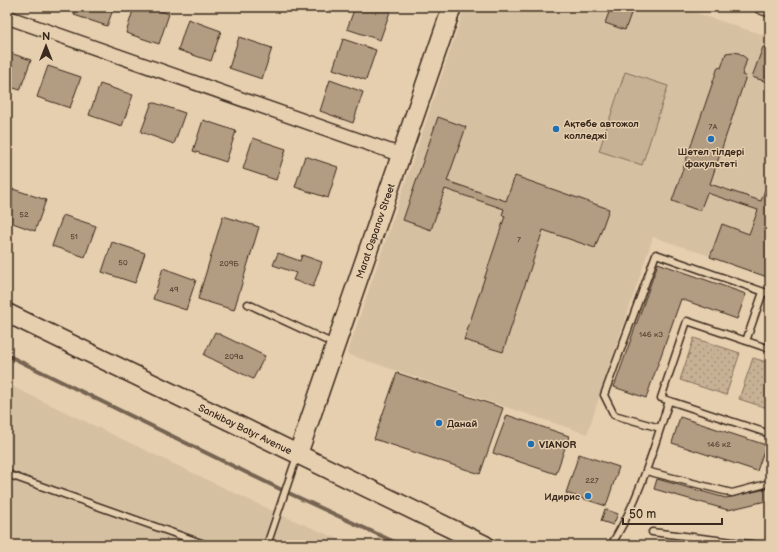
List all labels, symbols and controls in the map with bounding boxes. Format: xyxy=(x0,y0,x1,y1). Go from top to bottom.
north arrow xyxy=(26,26,66,66)
text: N xyxy=(42,30,50,43)
place label: Ақтөбе автожол колледжі xyxy=(563,118,639,142)
house number: 7А xyxy=(709,122,718,131)
marker: Ақтөбе автожол колледжі xyxy=(551,124,561,134)
marker: Шетел тілдері факультеті xyxy=(706,134,716,144)
place label: Шетел тілдері факультеті xyxy=(678,146,744,170)
street label: Marat Ospanov Street xyxy=(354,182,398,280)
house number: 52 xyxy=(19,210,29,219)
house number: 51 xyxy=(70,232,78,241)
house number: 7 xyxy=(517,235,521,244)
house number: 50 xyxy=(118,258,128,267)
house number: 209Б xyxy=(219,259,239,268)
house number: 49 xyxy=(169,285,179,294)
house number: 146 к3 xyxy=(639,330,663,339)
house number: 209а xyxy=(225,352,244,361)
street label: Sankibay Batyr Avenue xyxy=(196,402,294,457)
marker: Данай xyxy=(434,418,444,428)
place label: Данай xyxy=(447,418,477,430)
marker: VIANOR xyxy=(526,439,536,449)
place label: VIANOR xyxy=(539,439,577,451)
house number: 146 к2 xyxy=(707,440,731,449)
house number: 227 xyxy=(585,476,599,485)
place label: Идирис xyxy=(544,491,580,503)
marker: Идирис xyxy=(583,491,593,501)
scale bar xyxy=(623,500,722,526)
text: 50 m xyxy=(629,507,656,522)

